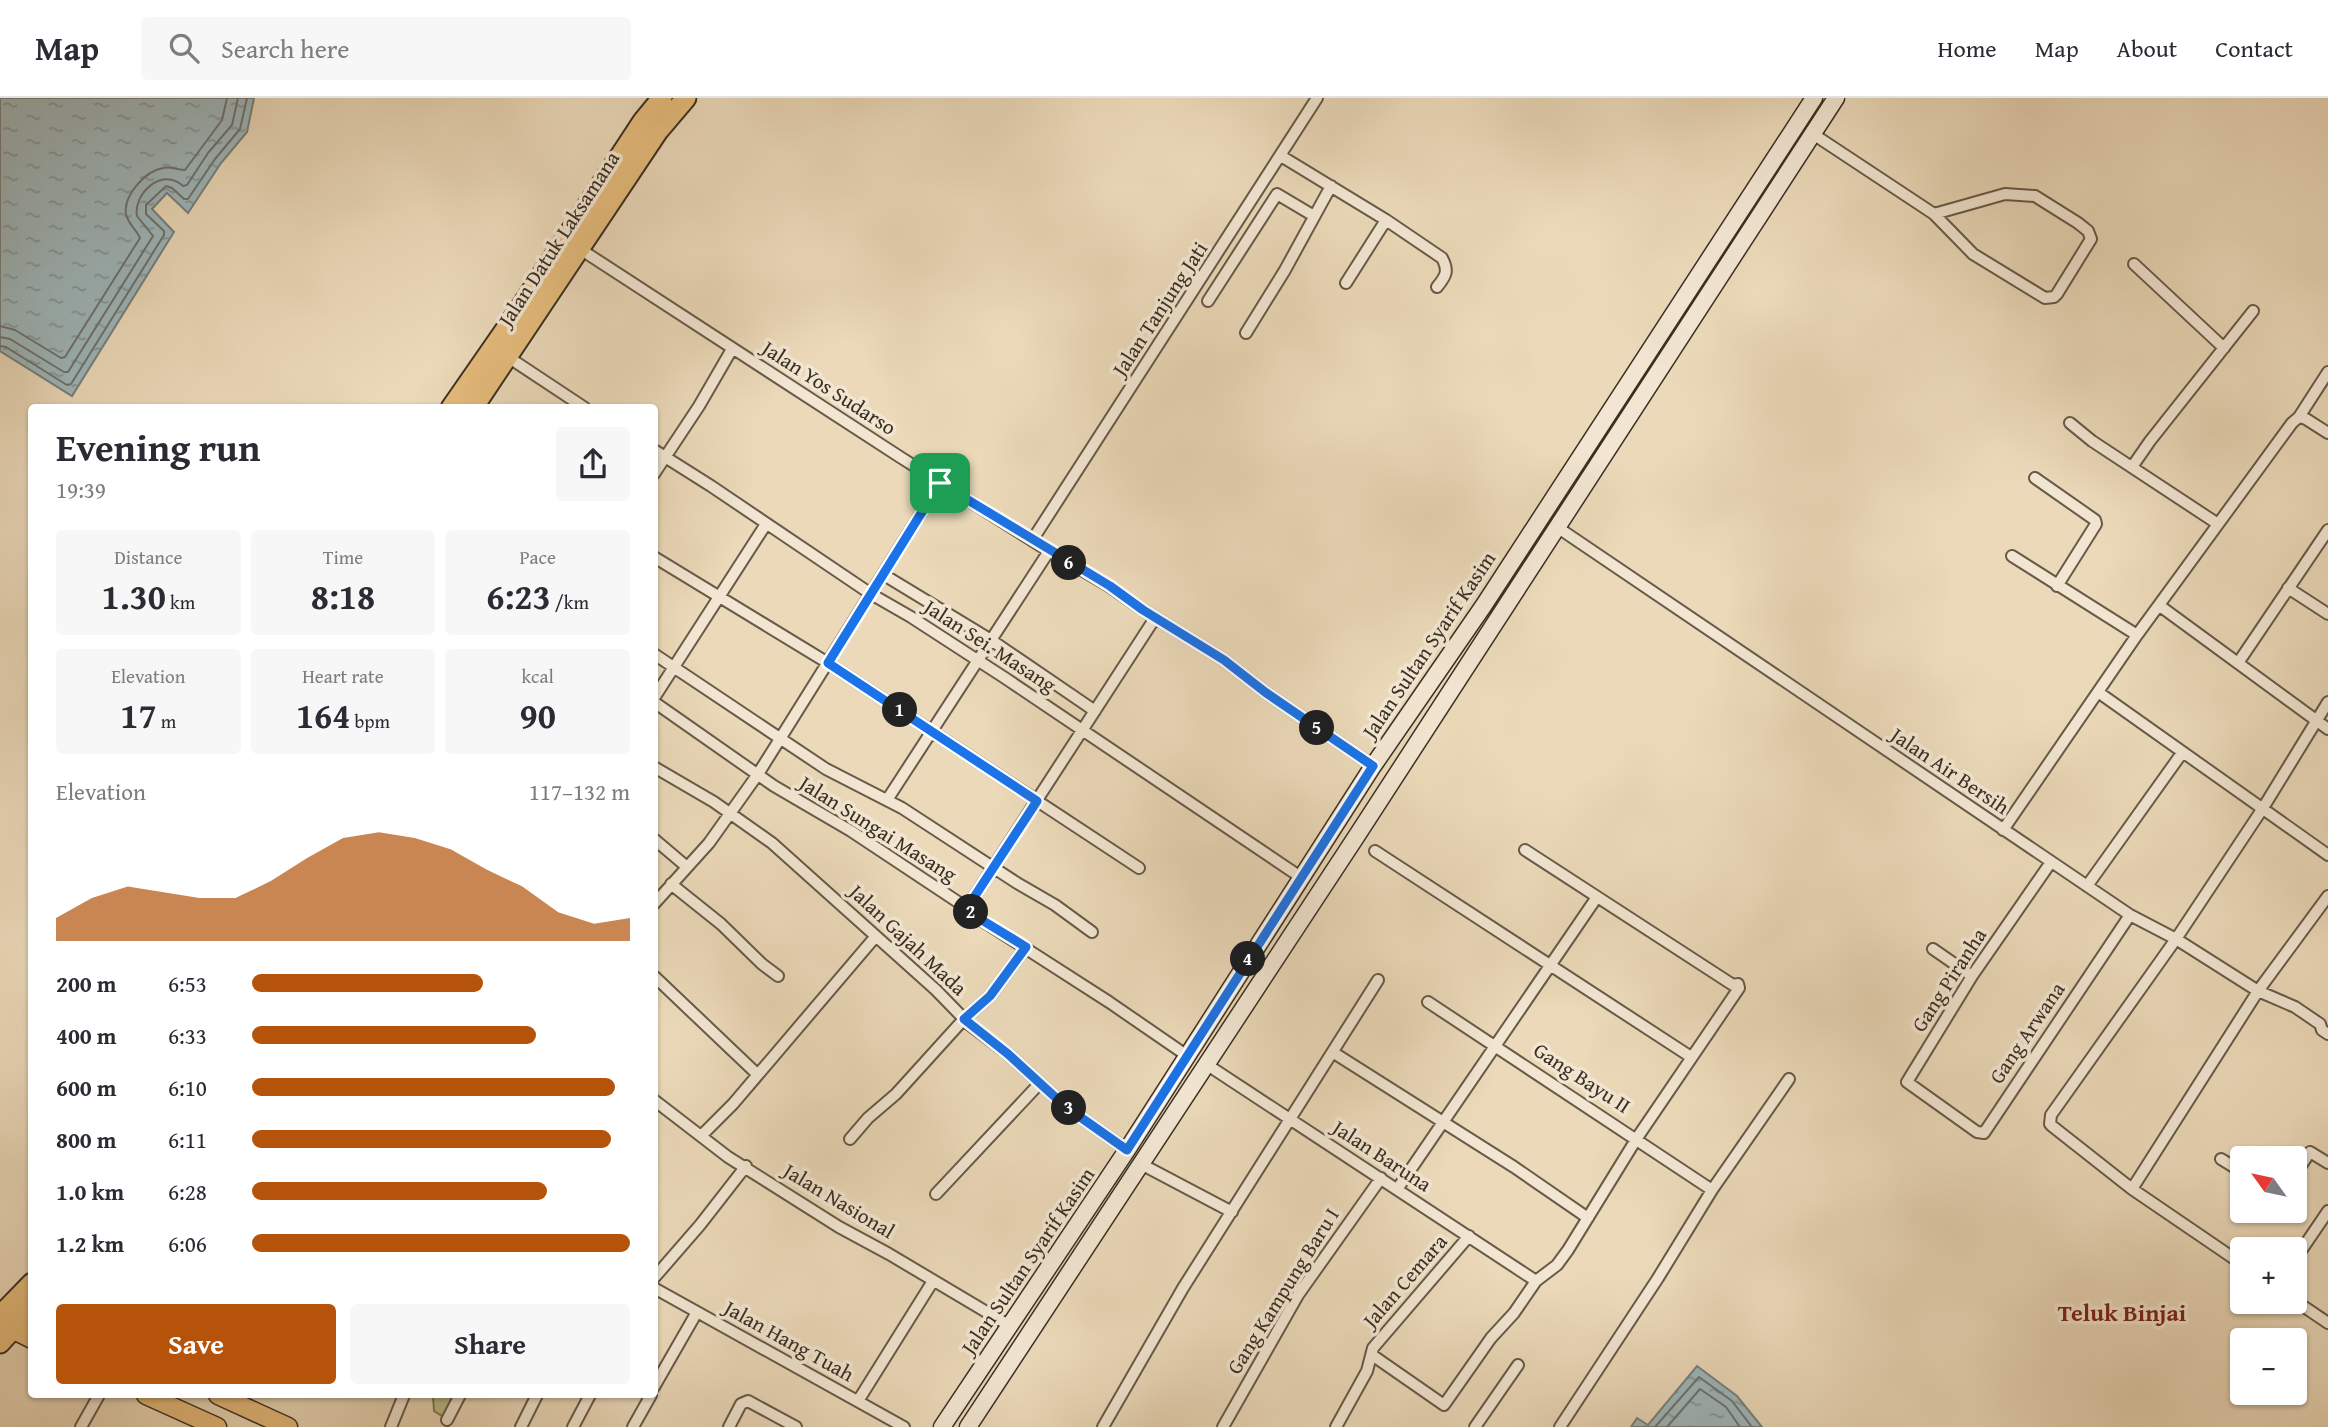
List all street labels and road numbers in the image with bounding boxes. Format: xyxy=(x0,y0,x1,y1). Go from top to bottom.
street label: Jalan Datuk Laksamana xyxy=(489,145,627,335)
street label: Jalan Tanjung Jati xyxy=(1103,235,1215,385)
street label: Jalan Yos Sudarso xyxy=(754,331,902,443)
street label: Jalan Sultan Syarif Kasim xyxy=(1353,545,1503,747)
street label: Jalan Sei. Masang xyxy=(916,590,1063,700)
street label: Jalan Air Bersih xyxy=(1882,718,2016,822)
street label: Jalan Sungai Masang xyxy=(791,766,964,890)
street label: Jalan Gajah Mada xyxy=(840,875,974,1003)
street label: Gang Piranha xyxy=(1903,922,1994,1038)
street label: Gang Arwana xyxy=(1981,976,2072,1090)
street label: Gang Bayu II xyxy=(1528,1035,1637,1121)
street label: Jalan Baruna xyxy=(1324,1110,1438,1199)
street label: Jalan Nasional xyxy=(775,1154,901,1246)
street label: Jalan Sultan Syarif Kasim xyxy=(952,1161,1102,1363)
street label: Gang Kampung Baru I xyxy=(1219,1201,1346,1380)
street label: Jalan Cemara xyxy=(1353,1227,1454,1337)
street label: Jalan Hang Tuah xyxy=(716,1291,860,1389)

